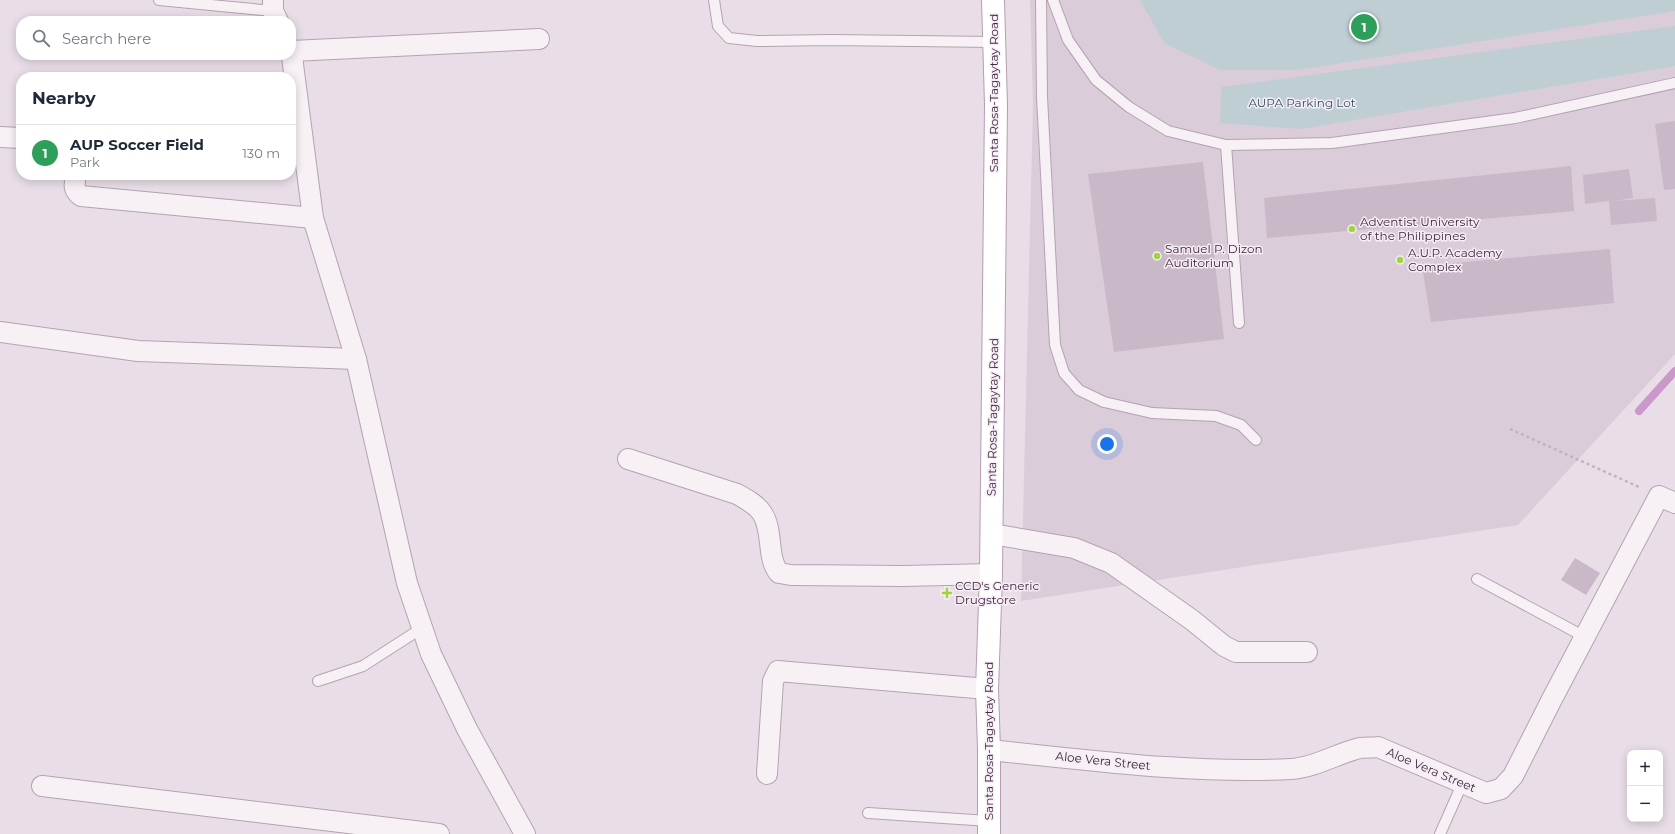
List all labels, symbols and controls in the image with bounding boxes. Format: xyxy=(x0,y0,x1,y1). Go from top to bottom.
pin: 1 xyxy=(1351,12,1377,42)
street label: Santa Rosa-Tagaytay Road xyxy=(986,14,1001,172)
search box xyxy=(16,16,296,60)
icon: search xyxy=(30,27,52,49)
text: Search here xyxy=(62,29,151,48)
text: Nearby xyxy=(32,88,96,108)
park label: AUPA Parking Lot xyxy=(1248,95,1356,110)
text: AUP Soccer Field xyxy=(70,135,204,154)
text: 1 xyxy=(42,145,48,161)
text: 130 m xyxy=(242,145,280,161)
text: Park xyxy=(70,154,100,170)
place label: Adventist University of the Philippines xyxy=(1360,214,1480,243)
marker: Adventist University of the Philippines xyxy=(1347,224,1357,234)
place label: Samuel P. Dizon Auditorium xyxy=(1165,241,1263,270)
place label: A.U.P. Academy Complex xyxy=(1408,245,1503,274)
marker: Samuel P. Dizon Auditorium xyxy=(1152,251,1162,261)
marker: A.U.P. Academy Complex xyxy=(1395,255,1405,265)
street label: Santa Rosa-Tagaytay Road xyxy=(984,338,1001,496)
your location xyxy=(1097,434,1117,454)
place label: CCD's Generic Drugstore xyxy=(955,578,1040,607)
marker: CCD's Generic Drugstore xyxy=(942,588,952,598)
street label: Santa Rosa-Tagaytay Road xyxy=(981,662,996,820)
street label: Aloe Vera Street xyxy=(1384,744,1478,795)
street label: Aloe Vera Street xyxy=(1055,748,1151,773)
map controls xyxy=(1627,750,1663,822)
button: + xyxy=(1627,750,1663,786)
button: − xyxy=(1627,786,1663,822)

